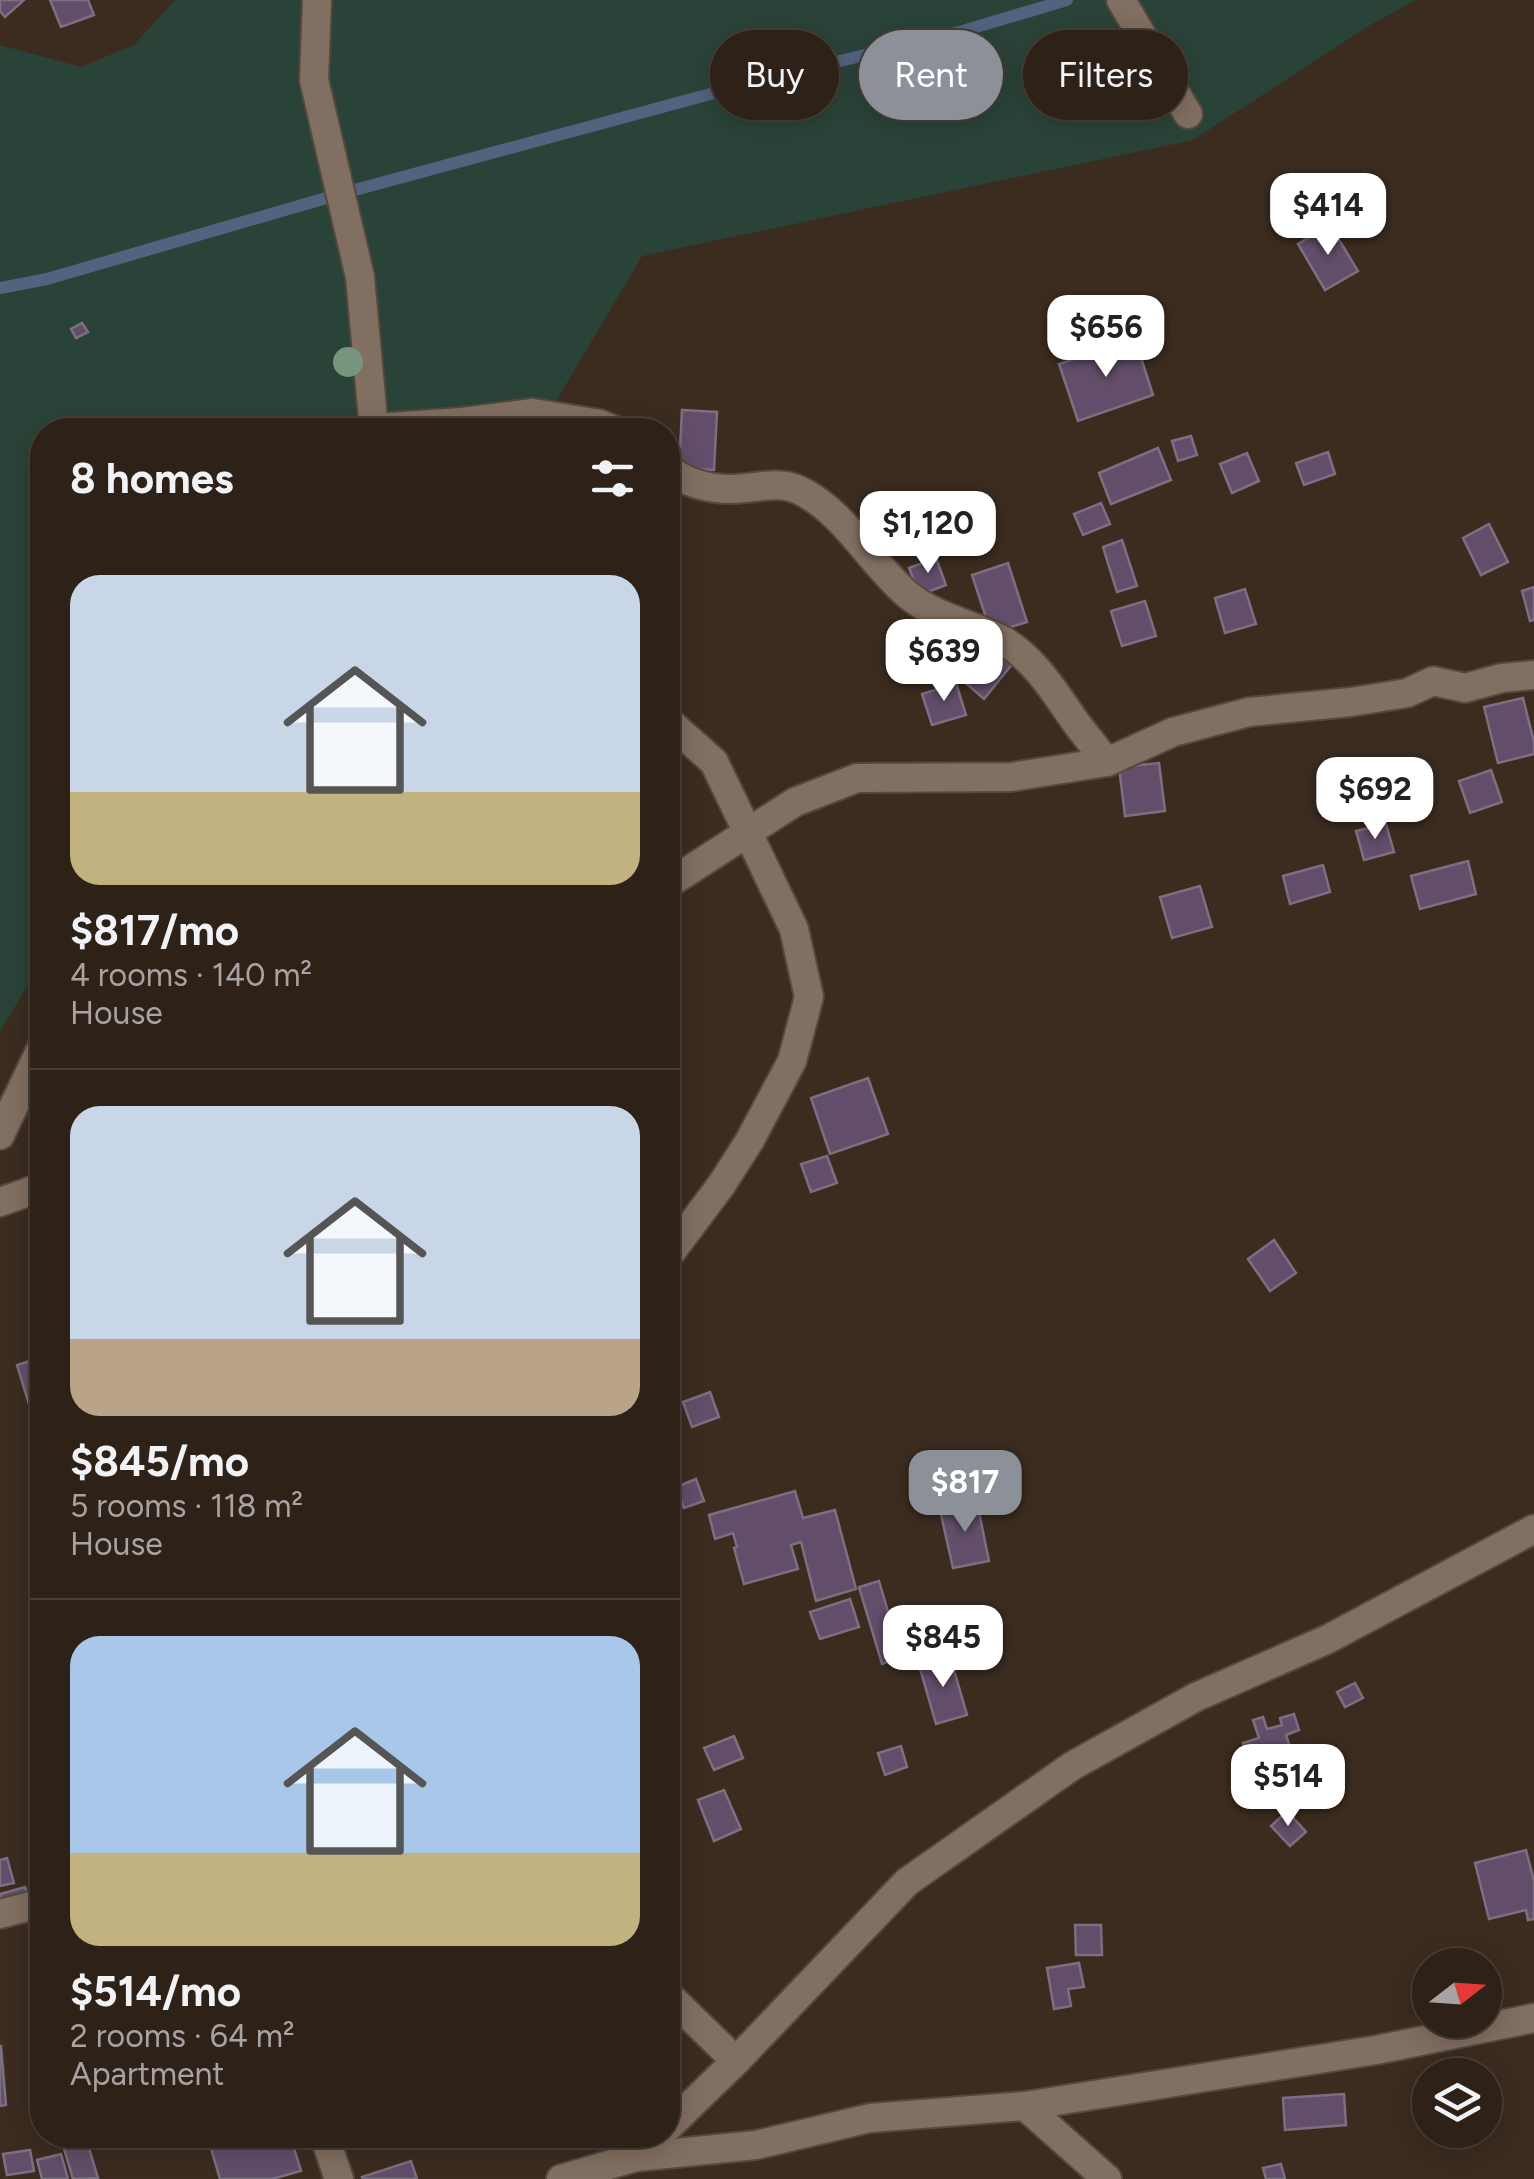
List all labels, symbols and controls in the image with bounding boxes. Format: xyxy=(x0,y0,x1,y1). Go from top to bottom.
chip: Buy xyxy=(710,30,839,120)
chip: Rent xyxy=(859,30,1003,120)
chip: Filters xyxy=(1023,30,1188,120)
pin: $414 xyxy=(1269,173,1387,258)
text: $414 xyxy=(1292,186,1364,224)
pin: $656 xyxy=(1047,295,1165,380)
text: $656 xyxy=(1069,308,1143,346)
icon: filters xyxy=(585,451,640,506)
text: 8 homes xyxy=(70,453,234,504)
pin: $1,120 xyxy=(847,491,1009,576)
text: $1,120 xyxy=(882,504,974,542)
pin: $639 xyxy=(885,619,1003,704)
text: $639 xyxy=(908,632,980,670)
icon: home xyxy=(265,640,445,820)
pin: $692 xyxy=(1316,757,1434,842)
text: $692 xyxy=(1338,770,1412,808)
text: $817/mo xyxy=(70,905,239,956)
text: 4 rooms · 140 m² xyxy=(70,956,312,994)
text: House xyxy=(70,994,163,1032)
icon: home xyxy=(265,1171,445,1351)
text: $845/mo xyxy=(70,1436,249,1487)
pin: $817 xyxy=(906,1450,1024,1535)
text: $817 xyxy=(931,1463,999,1501)
text: 5 rooms · 118 m² xyxy=(70,1487,303,1525)
text: House xyxy=(70,1525,163,1563)
pin: $845 xyxy=(884,1605,1002,1690)
text: $845 xyxy=(905,1618,981,1656)
icon: home xyxy=(265,1701,445,1881)
pin: $514 xyxy=(1229,1744,1347,1829)
text: $514 xyxy=(1253,1757,1323,1795)
north arrow xyxy=(1412,1948,1502,2038)
map controls xyxy=(1412,1948,1502,2148)
text: $514/mo xyxy=(70,1966,241,2017)
text: 2 rooms · 64 m² xyxy=(70,2017,294,2055)
text: Apartment xyxy=(70,2055,224,2093)
button: layers xyxy=(1412,2058,1502,2148)

